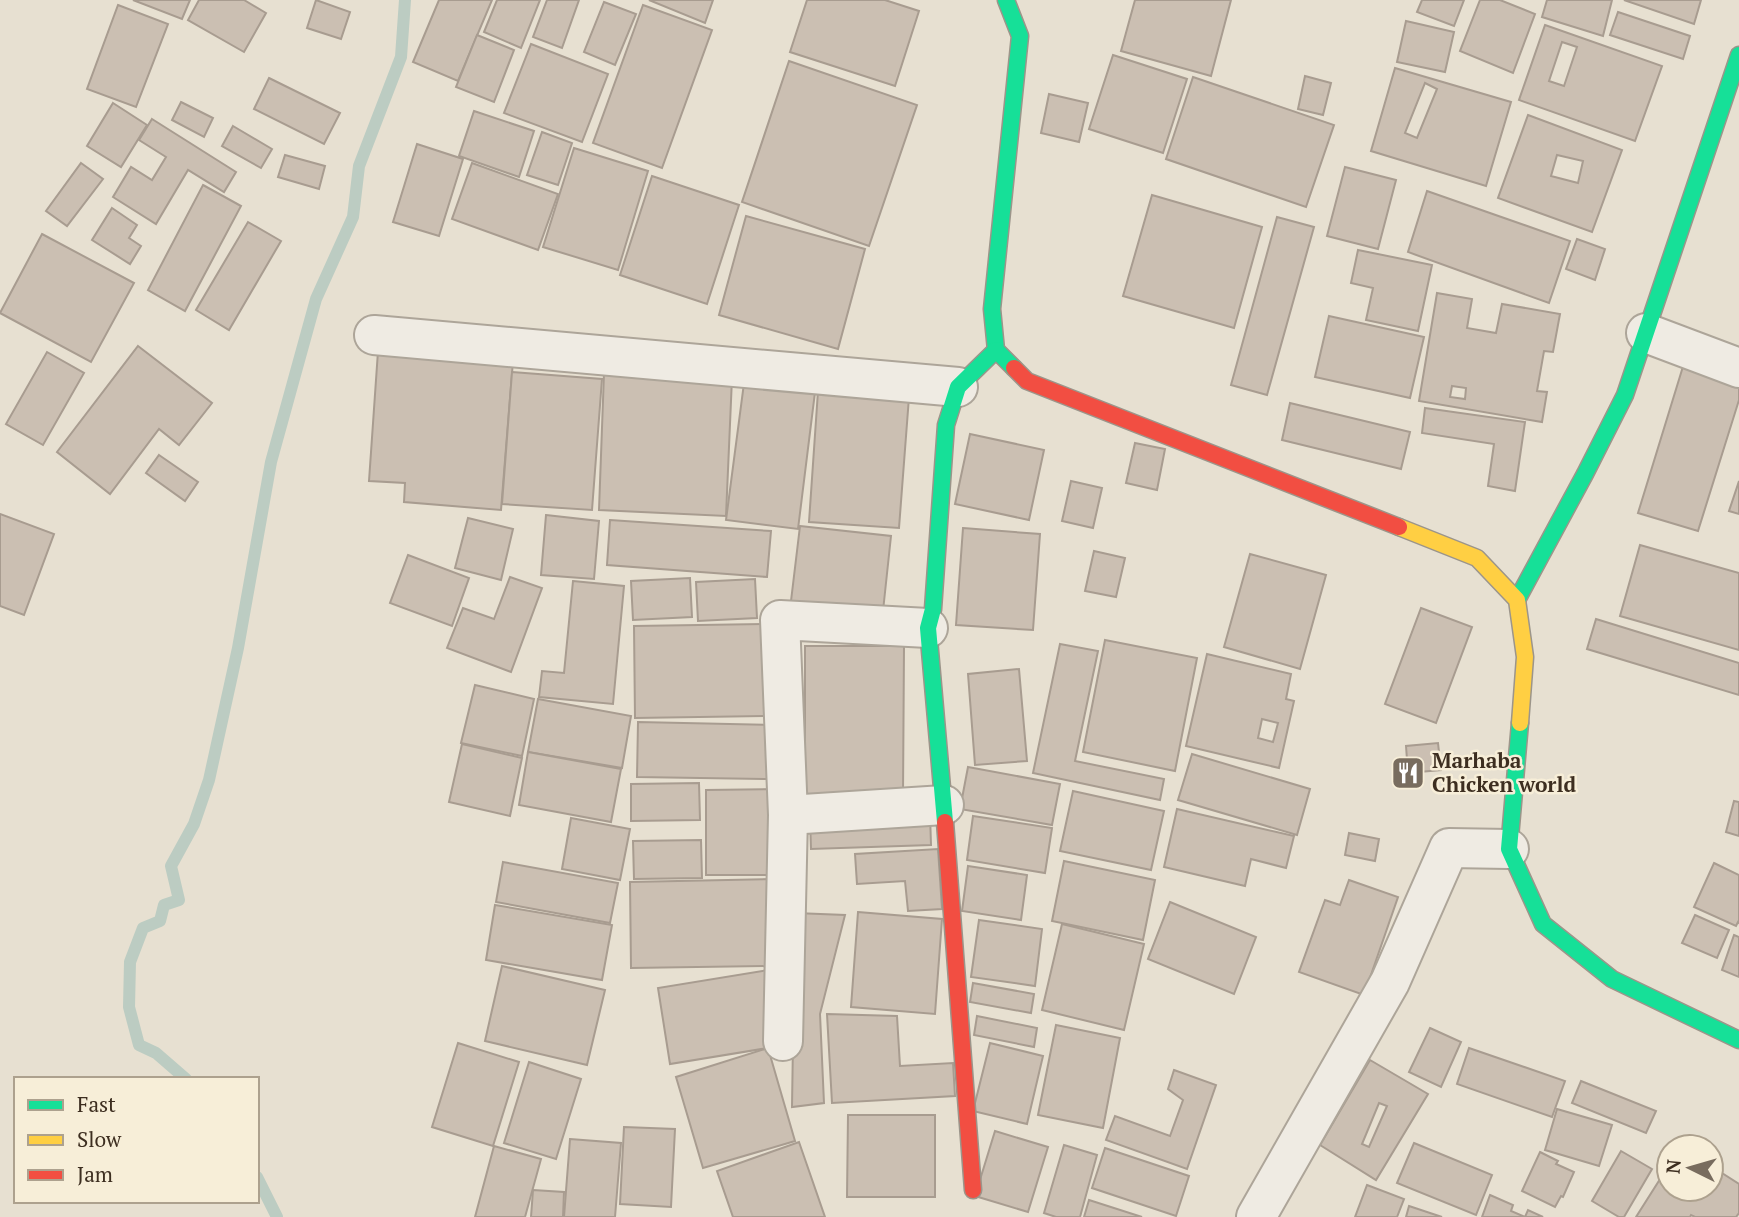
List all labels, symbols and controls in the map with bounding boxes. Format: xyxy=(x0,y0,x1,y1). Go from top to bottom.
place label: Marhaba Chicken world xyxy=(1432,746,1576,798)
restaurant icon: Marhaba Chicken world xyxy=(1389,754,1427,792)
legend xyxy=(14,1077,259,1203)
text: Fast xyxy=(77,1090,116,1118)
text: Slow xyxy=(77,1125,122,1153)
north arrow xyxy=(1655,1133,1725,1203)
text: N xyxy=(1659,1158,1686,1175)
text: Jam xyxy=(77,1160,113,1188)

